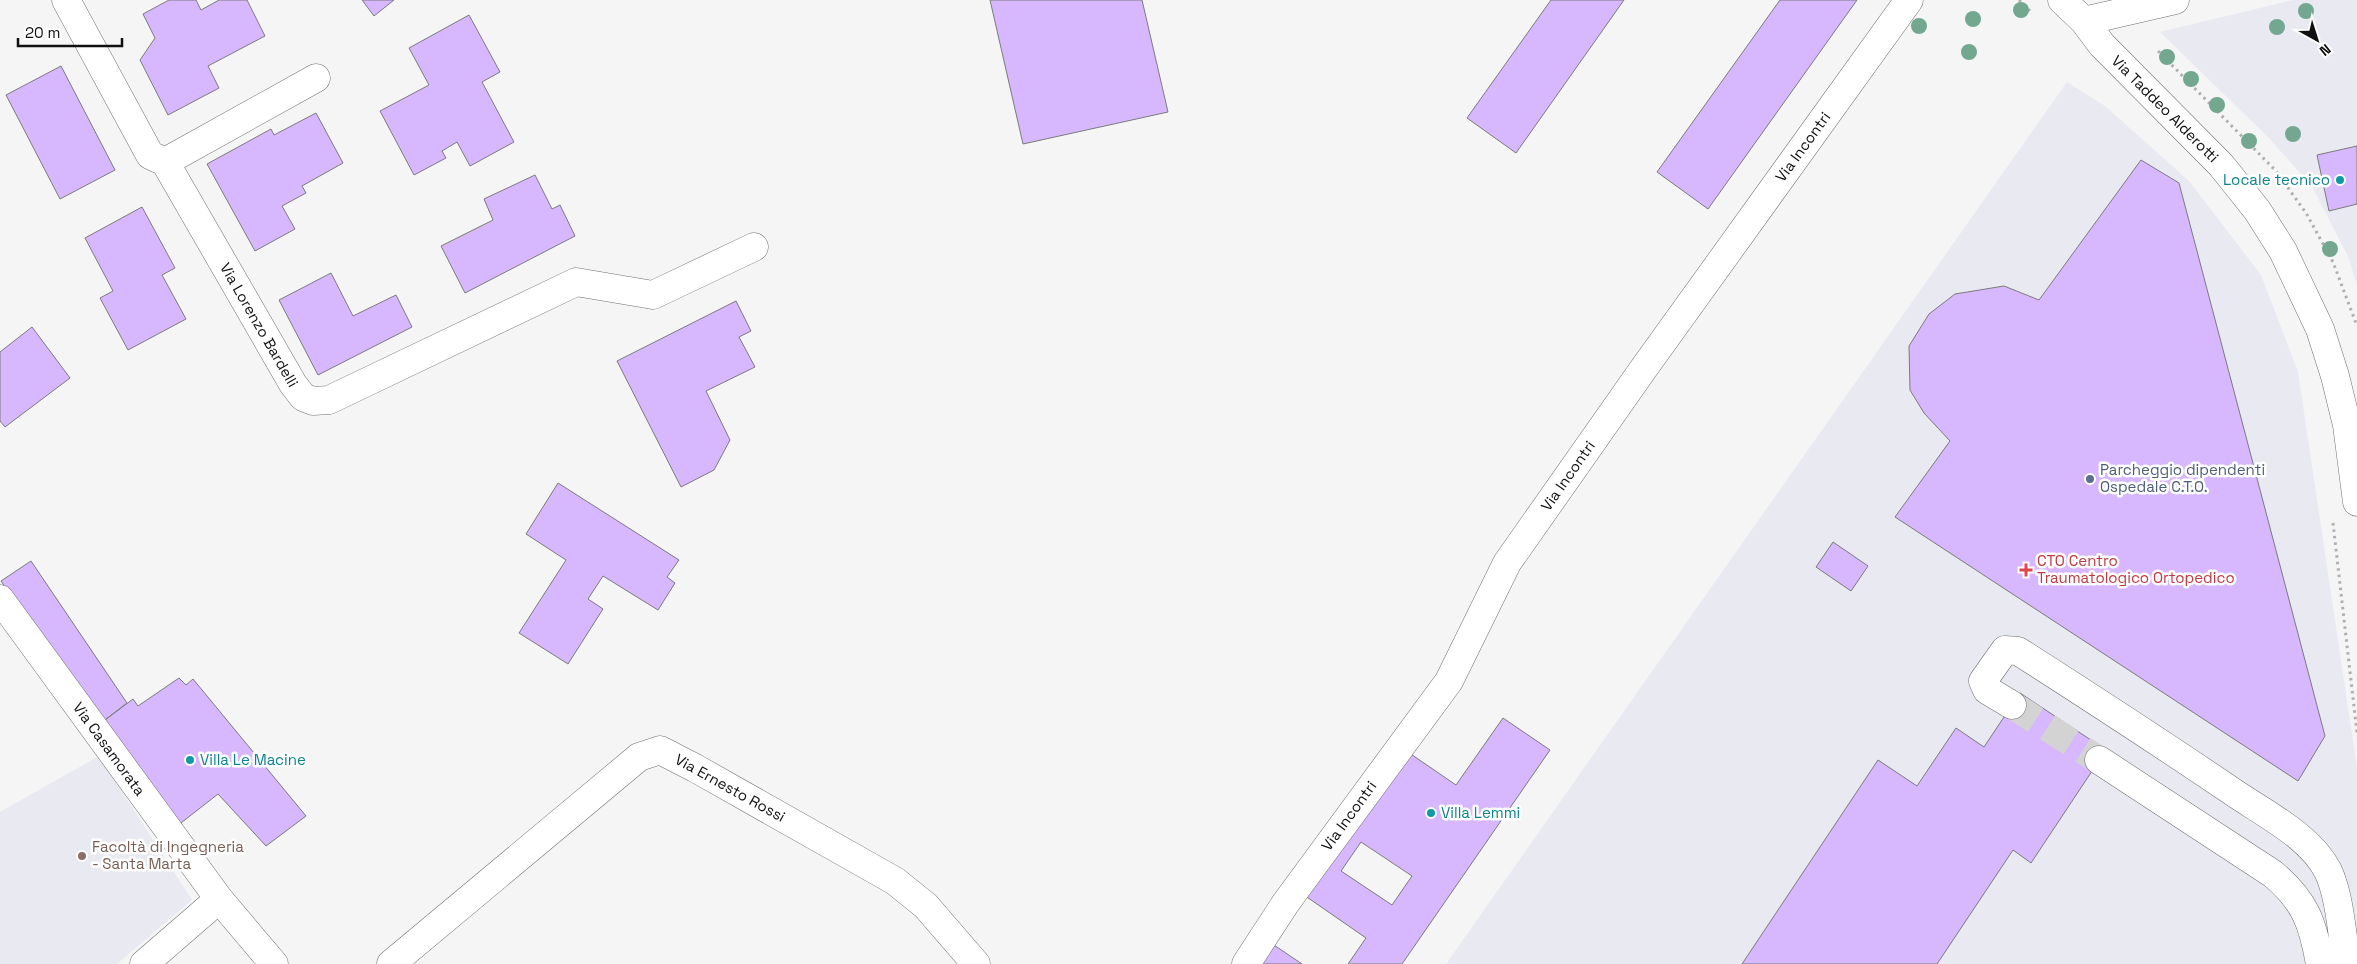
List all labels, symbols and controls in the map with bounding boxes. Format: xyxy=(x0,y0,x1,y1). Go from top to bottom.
scale bar xyxy=(18,15,121,47)
north arrow xyxy=(2292,15,2342,65)
text: 20 m xyxy=(25,23,60,42)
text: N xyxy=(2316,40,2334,60)
street label: Via Taddeo Alderotti xyxy=(2108,51,2223,166)
street label: Via Incontri xyxy=(1771,108,1834,185)
place label: Locale tecnico xyxy=(2223,170,2330,189)
marker: Locale tecnico xyxy=(2334,174,2346,186)
street label: Via Lorenzo Bardelli xyxy=(216,259,303,390)
street label: Via Incontri xyxy=(1536,437,1599,515)
place label: Parcheggio dipendenti Ospedale C.T.O. xyxy=(2100,460,2265,496)
marker: Parcheggio dipendenti Ospedale C.T.O. xyxy=(2084,473,2096,485)
place label: CTO Centro Traumatologico Ortopedico xyxy=(2037,551,2235,587)
marker: CTO Centro Traumatologico Ortopedico xyxy=(2019,563,2033,577)
street label: Via Casamorata xyxy=(69,698,150,800)
street label: Via Ernesto Rossi xyxy=(672,749,789,826)
place label: Villa Le Macine xyxy=(200,750,306,769)
marker: Villa Le Macine xyxy=(184,754,196,766)
street label: Via Incontri xyxy=(1317,777,1380,854)
place label: Villa Lemmi xyxy=(1441,803,1520,822)
marker: Villa Lemmi xyxy=(1425,807,1437,819)
place label: Facoltà di Ingegneria - Santa Marta xyxy=(92,837,244,873)
marker: Facoltà di Ingegneria - Santa Marta xyxy=(76,850,88,862)

